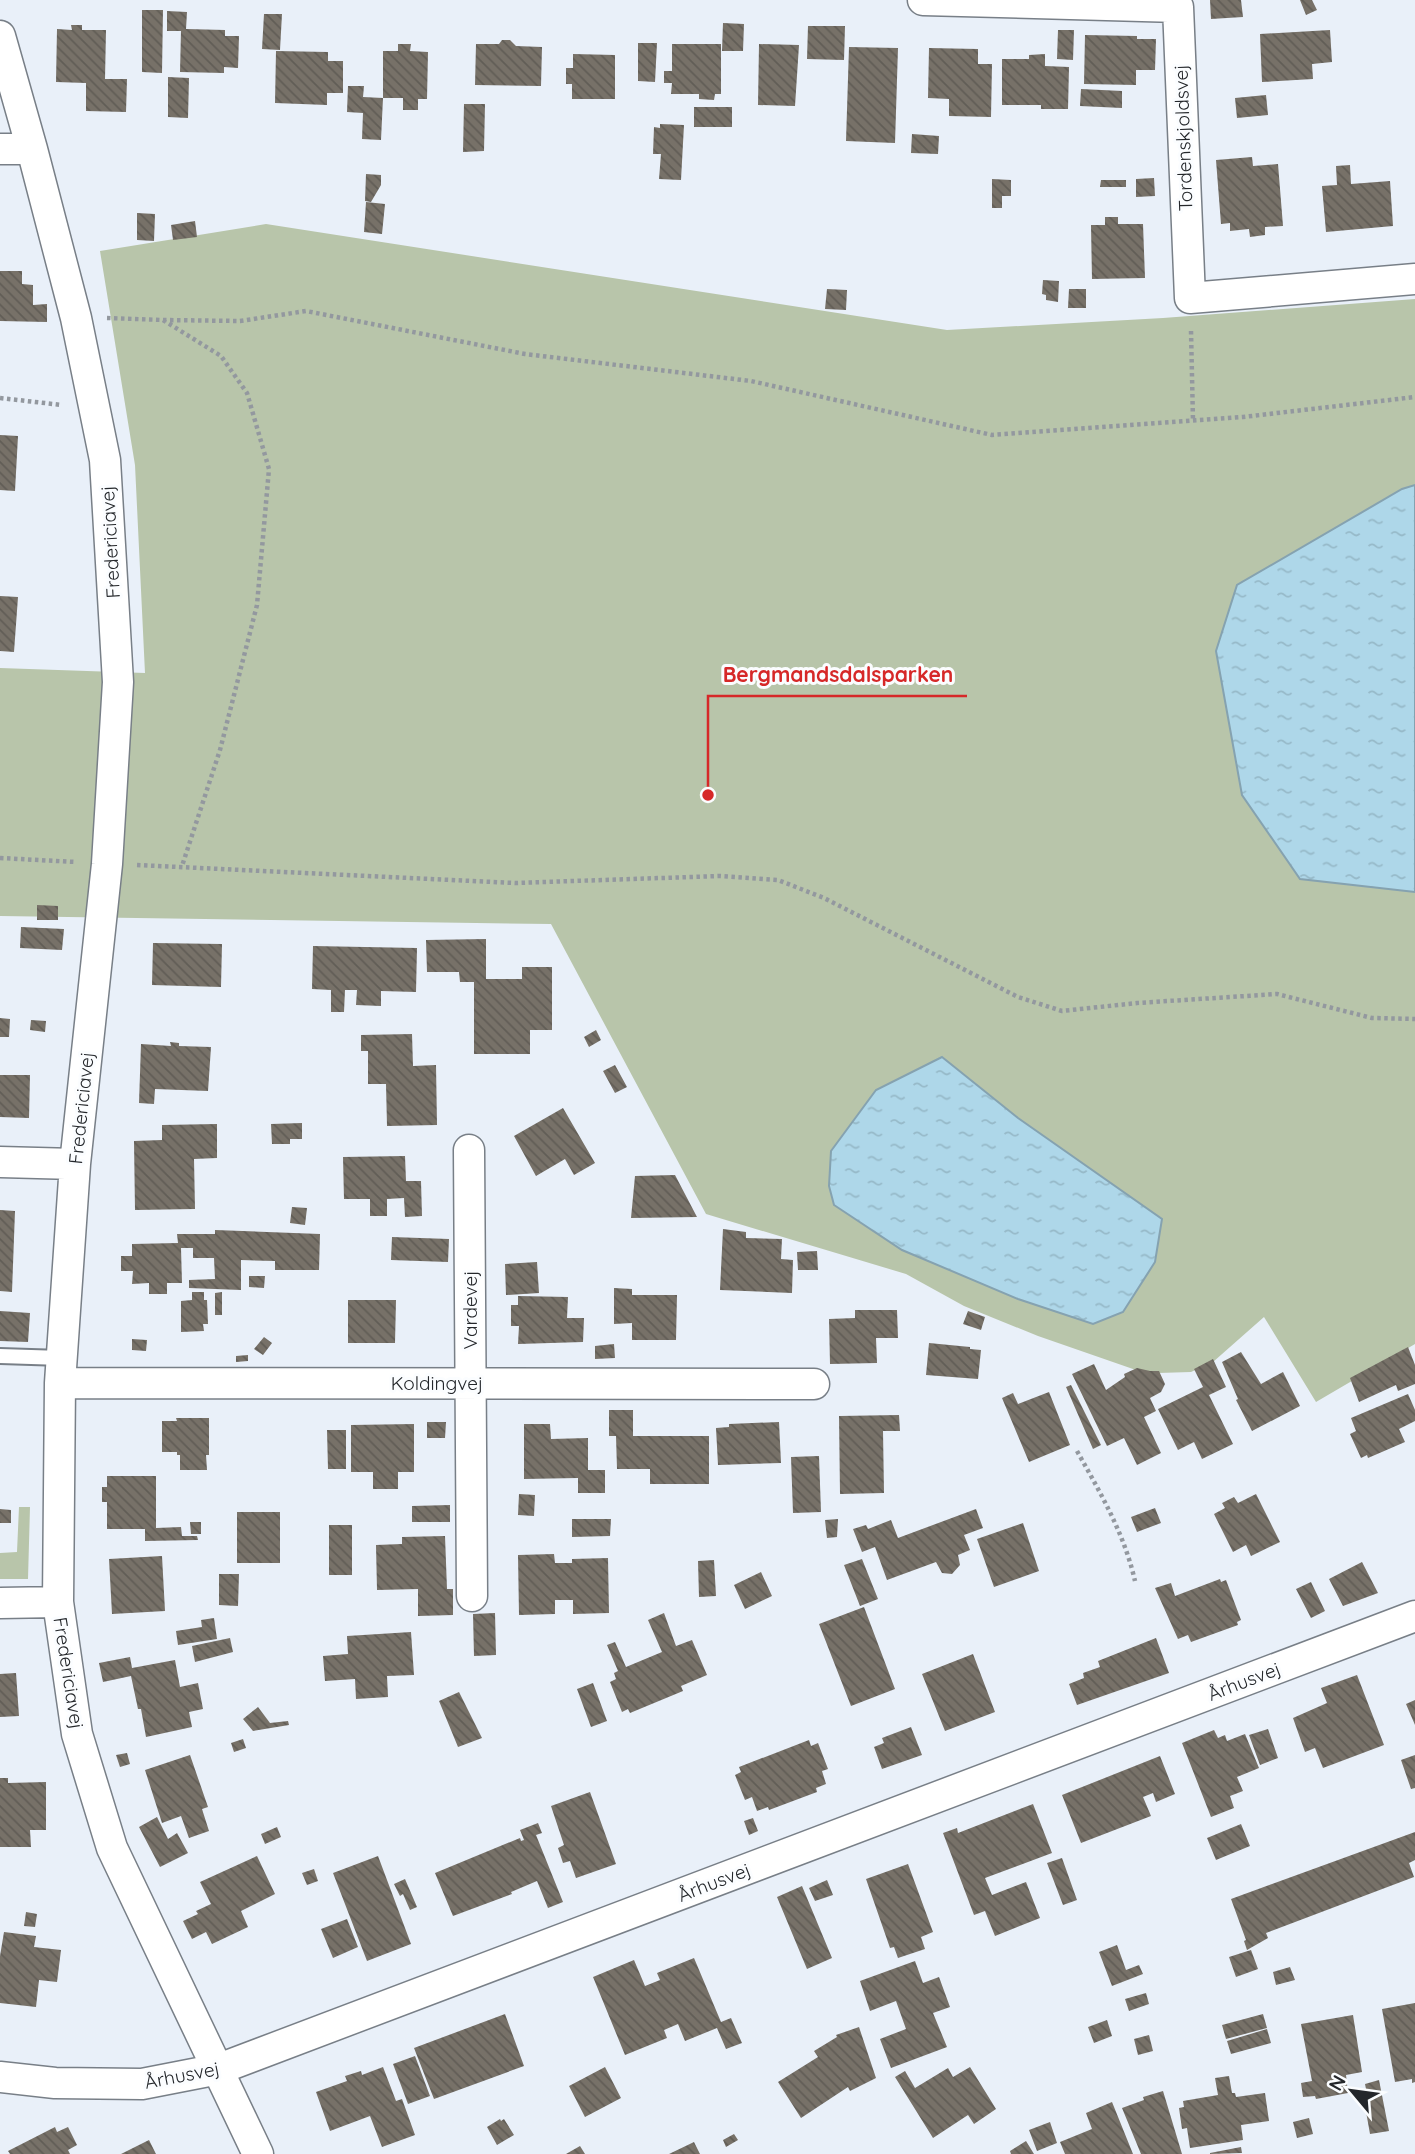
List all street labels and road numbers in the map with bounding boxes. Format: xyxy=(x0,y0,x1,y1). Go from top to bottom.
street label: Tordenskjoldsvej xyxy=(1168,64,1198,212)
street label: Fredericiavej xyxy=(95,485,125,599)
street label: Fredericiavej xyxy=(63,1051,99,1165)
street label: Vardevej xyxy=(458,1271,482,1349)
street label: Koldingvej xyxy=(391,1371,483,1395)
street label: Fredericiavej xyxy=(48,1615,90,1731)
street label: Århusvej xyxy=(1204,1656,1284,1706)
street label: Århusvej xyxy=(674,1857,754,1907)
street label: Århusvej xyxy=(142,2056,222,2094)

